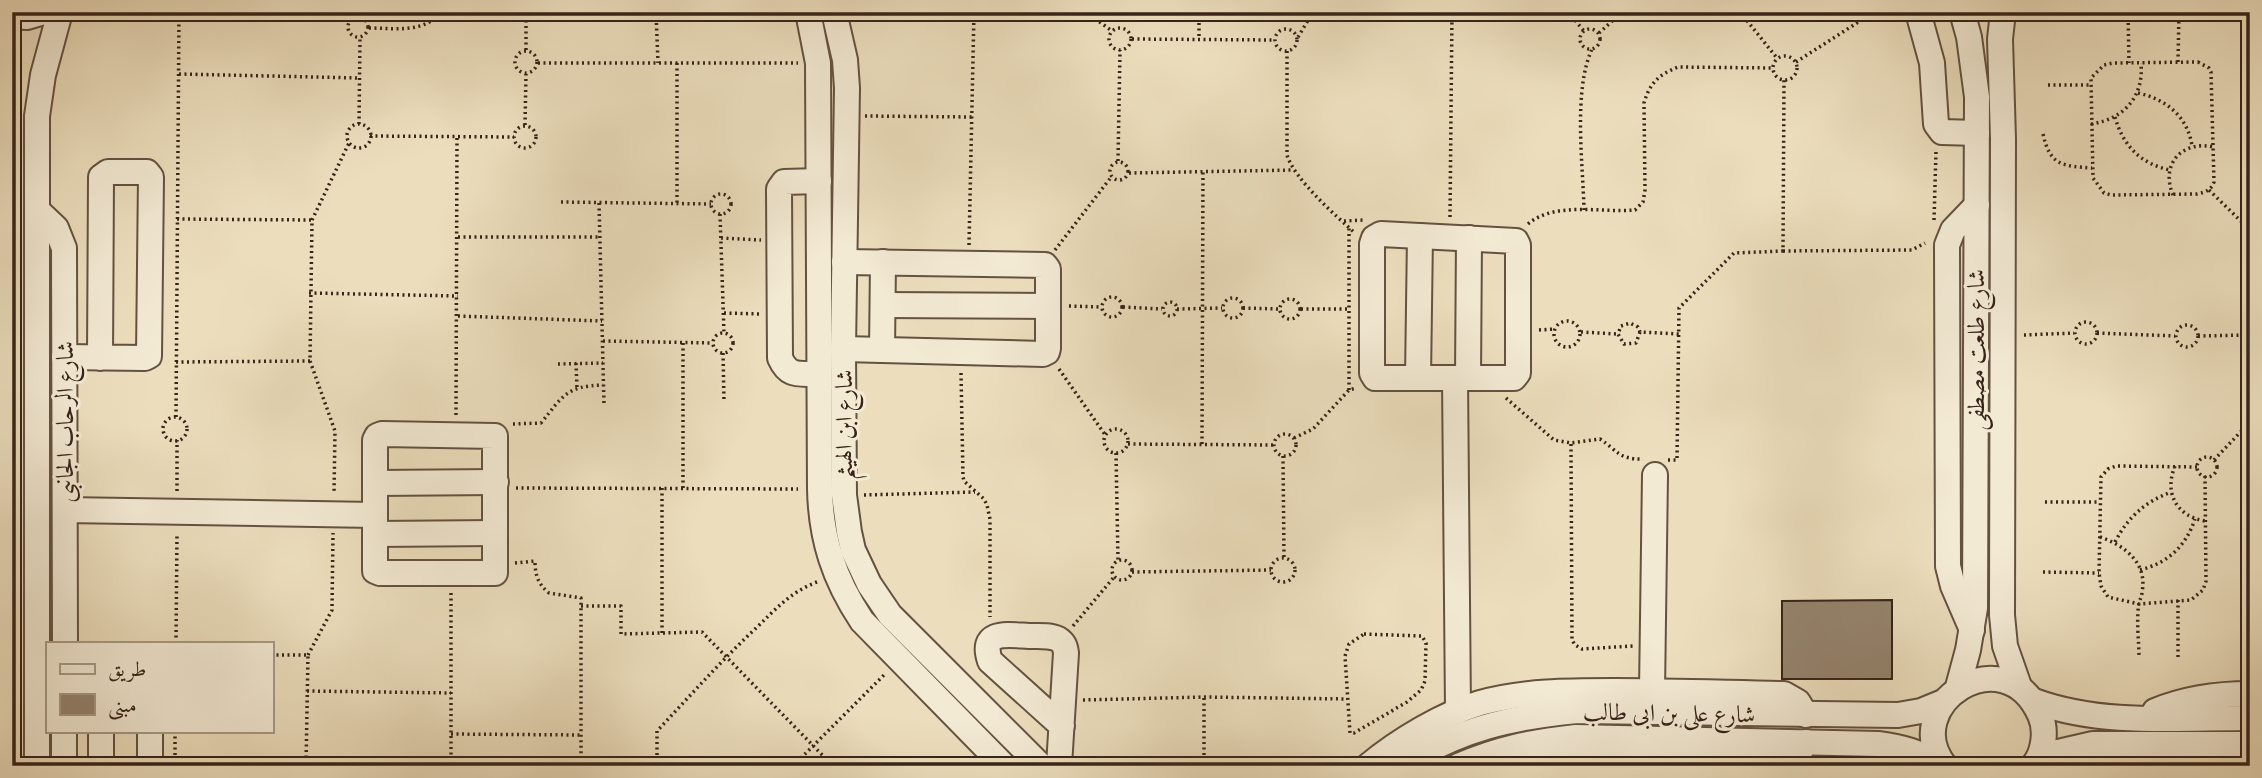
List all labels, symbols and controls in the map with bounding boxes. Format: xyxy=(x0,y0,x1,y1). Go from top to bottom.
street label: شارع طلعت مصطفى xyxy=(1961,269,1996,431)
street label: شارع الرحاب الجانبى xyxy=(50,341,85,503)
street label: شارع ابن الهيثم xyxy=(829,370,868,480)
legend xyxy=(46,642,273,732)
text: طريق xyxy=(108,656,146,683)
text: مبنى xyxy=(108,692,137,720)
street label: شارع على بن ابى طالب xyxy=(1582,696,1755,735)

